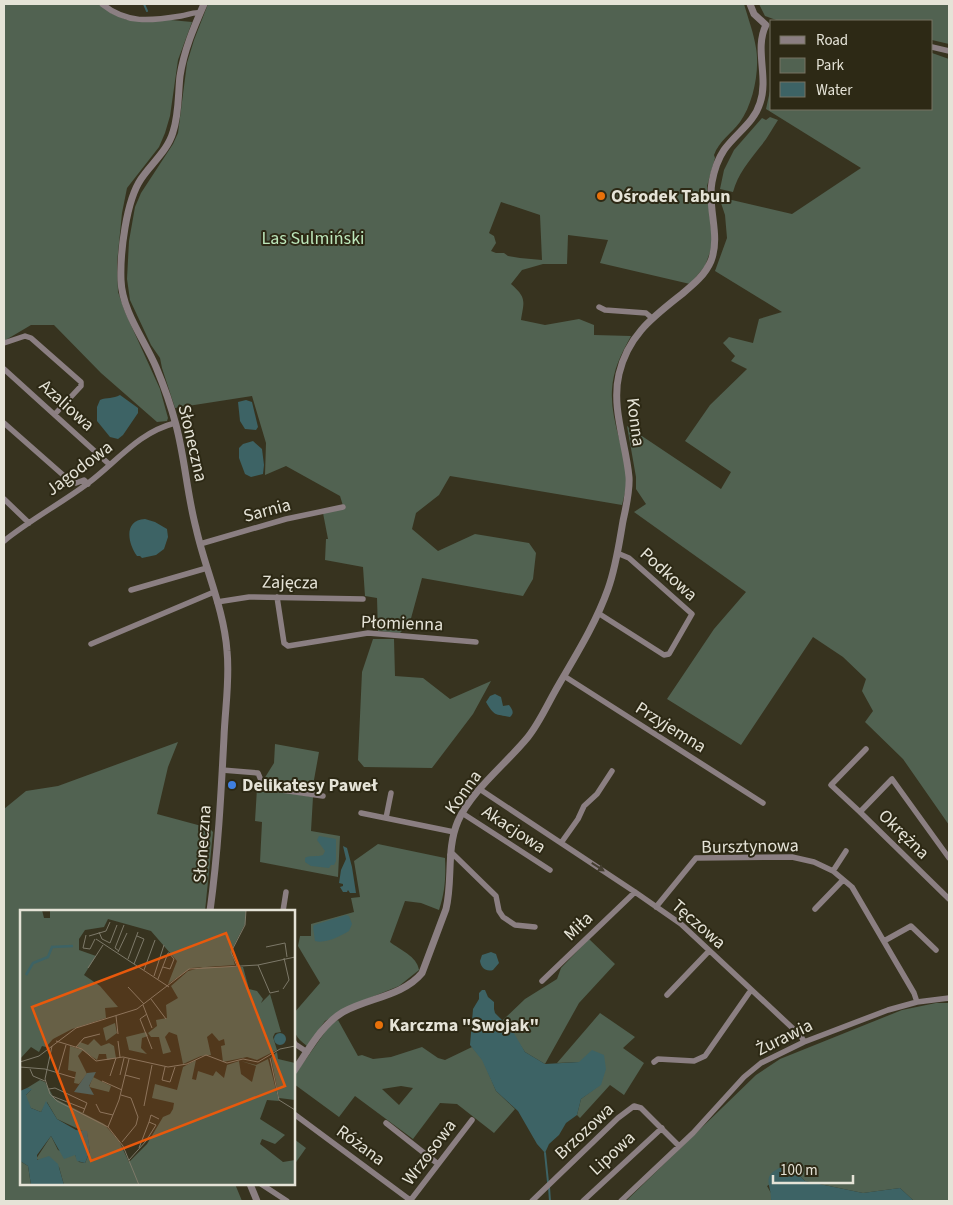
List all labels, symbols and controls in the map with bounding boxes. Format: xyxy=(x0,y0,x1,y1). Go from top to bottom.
legend xyxy=(770,20,933,110)
text: Road xyxy=(816,30,848,51)
text: Park xyxy=(816,55,845,76)
text: Water xyxy=(816,80,853,101)
place label: Ośrodek Tabun xyxy=(611,184,731,209)
marker: Ośrodek Tabun xyxy=(595,190,607,202)
park label: Las Sulmiński xyxy=(261,226,365,251)
street label: Azaliowa xyxy=(34,374,100,437)
street label: Konna xyxy=(620,396,651,448)
street label: Słoneczna xyxy=(172,402,213,484)
street label: Jagodowa xyxy=(41,435,118,502)
street label: Sarnia xyxy=(241,492,294,529)
street label: Podkowa xyxy=(634,542,703,607)
street label: Zajęcza xyxy=(262,570,318,595)
street label: Płomienna xyxy=(360,610,444,637)
street label: Przyjemna xyxy=(630,696,711,759)
street label: Konna xyxy=(439,765,488,819)
place label: Delikatesy Paweł xyxy=(242,773,378,798)
marker: Delikatesy Paweł xyxy=(226,779,238,791)
street label: Akacjowa xyxy=(477,799,551,859)
street label: Słoneczna xyxy=(187,804,218,884)
street label: Okrężna xyxy=(873,804,935,865)
street label: Bursztynowa xyxy=(701,833,799,860)
one-way arrow xyxy=(591,863,605,872)
street label: Tęczowa xyxy=(666,894,731,955)
street label: Miła xyxy=(558,906,599,946)
inset map xyxy=(20,910,295,1185)
place label: Karczma "Swojak" xyxy=(389,1013,539,1038)
street label: Żurawia xyxy=(752,1013,817,1062)
marker: Karczma "Swojak" xyxy=(373,1019,385,1031)
street label: Brzozowa xyxy=(549,1097,620,1165)
street label: Wrzosowa xyxy=(396,1114,462,1190)
street label: Różana xyxy=(331,1119,390,1172)
street label: Lipowa xyxy=(584,1126,641,1181)
scale bar xyxy=(773,1152,853,1184)
text: 100 m xyxy=(780,1160,818,1181)

